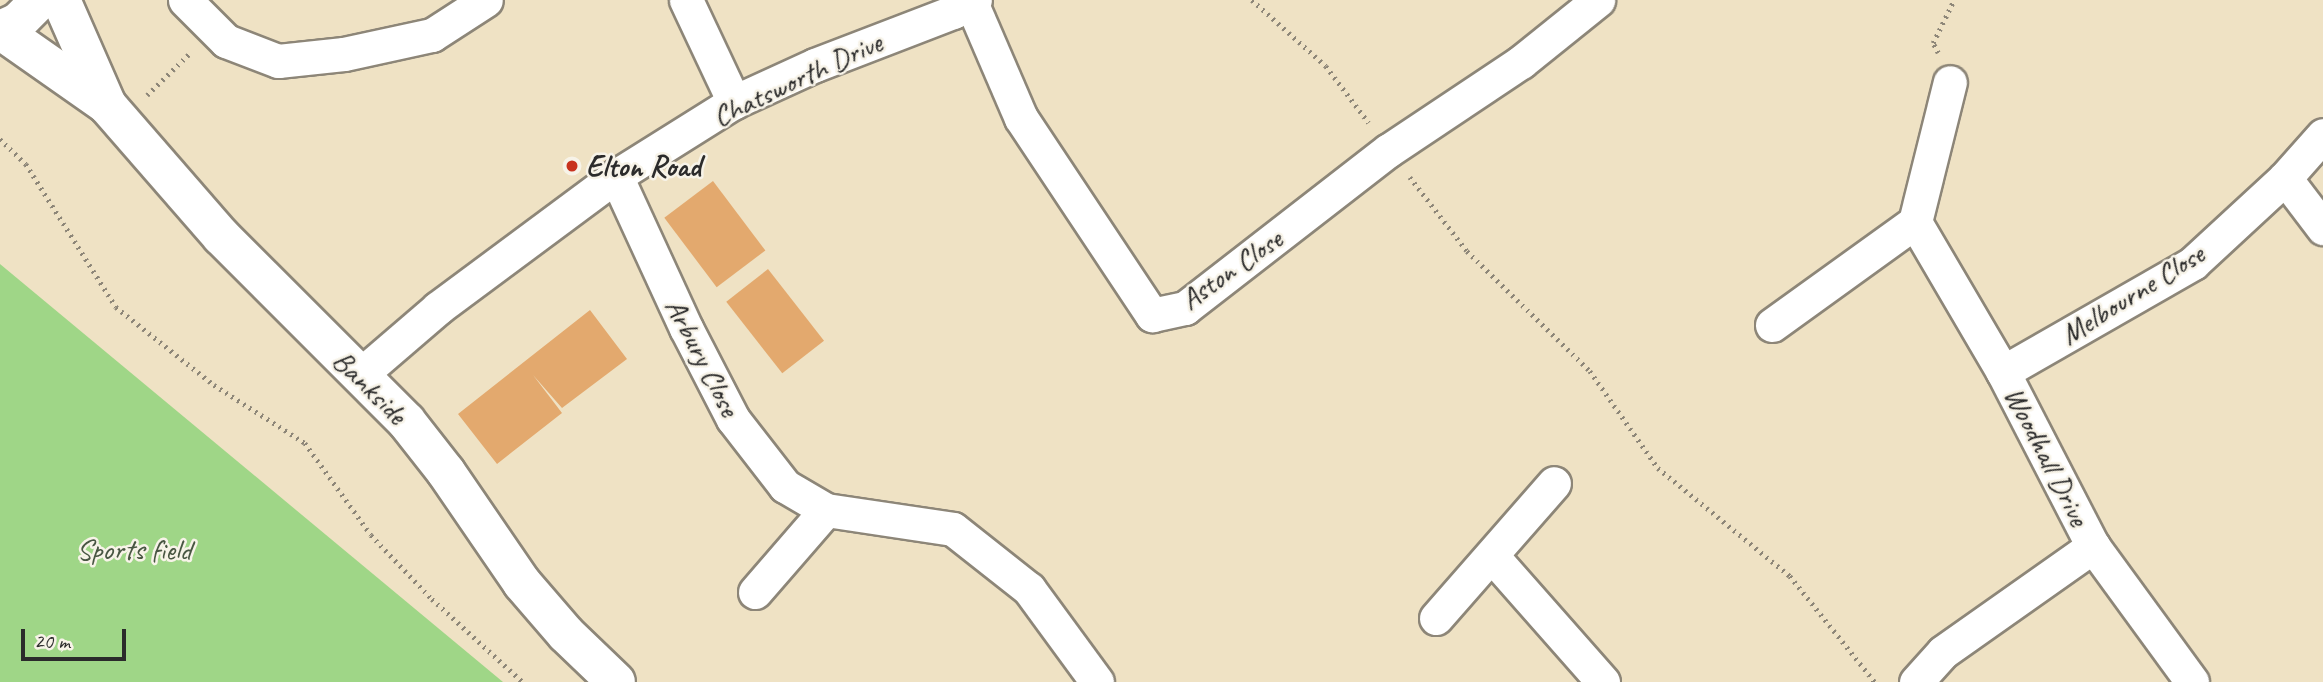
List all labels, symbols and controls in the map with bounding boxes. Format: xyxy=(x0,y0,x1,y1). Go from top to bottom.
street label: Chatsworth Drive xyxy=(706,24,888,134)
place label: Elton Road xyxy=(586,148,700,184)
marker: Elton Road xyxy=(564,158,580,174)
street label: Aston Close xyxy=(1173,221,1289,317)
street label: Melbourne Close xyxy=(2053,236,2211,352)
street label: Arbury Close xyxy=(658,292,748,422)
street label: Bankside xyxy=(325,342,415,432)
street label: Woodhall Drive xyxy=(1997,380,2097,532)
park label: Sports field xyxy=(76,531,192,567)
scale bar xyxy=(24,616,130,660)
text: 20 m xyxy=(34,628,70,654)

